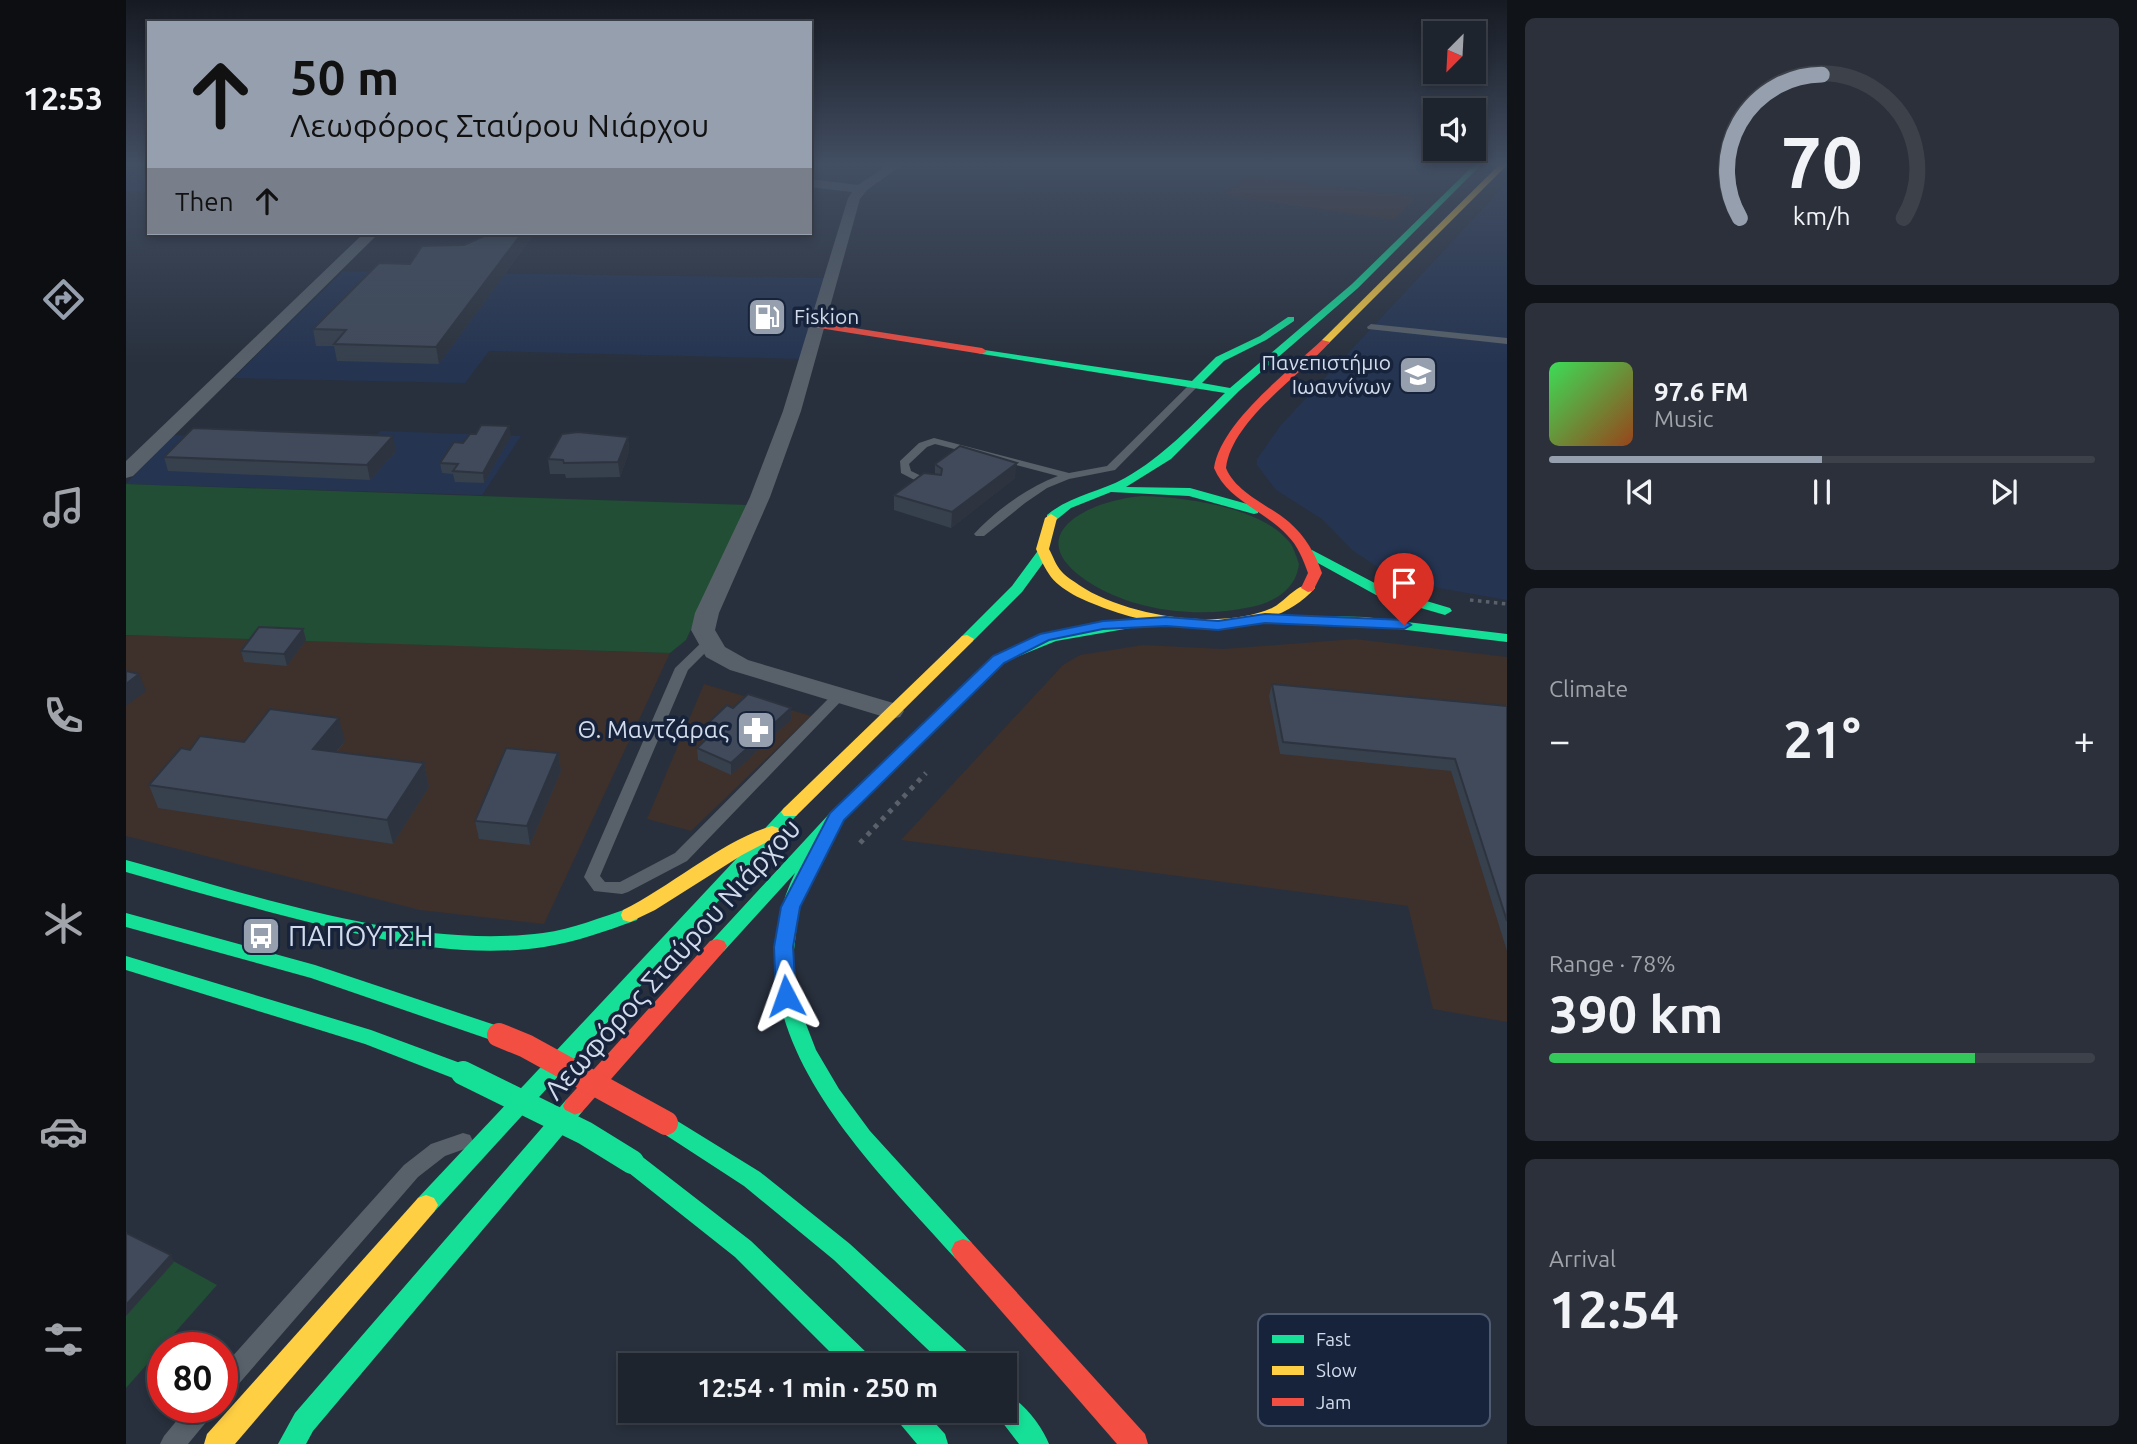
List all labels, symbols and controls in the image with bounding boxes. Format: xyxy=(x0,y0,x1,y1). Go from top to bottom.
north arrow xyxy=(1423,21,1486,84)
map controls xyxy=(1423,21,1486,161)
icon: ahead xyxy=(175,49,266,140)
text: 50 m xyxy=(290,49,399,104)
text: 12:53 xyxy=(23,80,103,116)
button: sound xyxy=(1423,98,1486,161)
text: Λεωφόρος Σταύρου Νιάρχου xyxy=(290,107,709,143)
text: 70 xyxy=(1781,120,1863,202)
icon: ahead xyxy=(248,182,286,220)
text: Then xyxy=(175,187,234,216)
text: km/h xyxy=(1793,201,1851,229)
icon: directions xyxy=(39,275,88,324)
fuel station icon: Fiskion xyxy=(746,296,788,338)
place label: Fiskion xyxy=(794,304,859,328)
place label: Πανεπιστήμιο Ιωαννίνων xyxy=(1262,350,1391,398)
school or university icon: Πανεπιστήμιο Ιωαννίνων xyxy=(1397,354,1439,396)
text: 97.6 FM xyxy=(1654,377,1748,406)
text: Music xyxy=(1654,406,1713,431)
icon: previous xyxy=(1621,473,1659,511)
icon: pause xyxy=(1803,473,1841,511)
icon: next xyxy=(1985,473,2023,511)
icon: music xyxy=(39,483,88,532)
pin xyxy=(1374,553,1434,625)
icon: arrive xyxy=(1385,564,1423,602)
text: Climate xyxy=(1549,676,1628,701)
icon: phone xyxy=(39,691,88,740)
pharmacy icon: Θ. Μαντζάρας xyxy=(735,709,777,751)
text: 21° xyxy=(1783,710,1861,768)
place label: Θ. Μαντζάρας xyxy=(578,716,729,743)
text: − xyxy=(1549,719,1570,761)
text: + xyxy=(2074,719,2095,761)
street label: Λεωφόρος Σταύρου Νιάρχου xyxy=(537,812,807,1106)
icon: climate xyxy=(39,899,88,948)
bus stop icon: ΠΑΠΟΥΤΣΗ xyxy=(240,915,282,957)
place label: ΠΑΠΟΥΤΣΗ xyxy=(288,920,433,951)
text: Range · 78% xyxy=(1549,951,1676,976)
position arrow xyxy=(749,959,823,1033)
text: 390 km xyxy=(1549,985,1723,1043)
icon: car xyxy=(39,1107,88,1156)
text: Arrival xyxy=(1549,1246,1616,1271)
text: 12:54 xyxy=(1549,1280,1679,1338)
legend xyxy=(1258,1314,1490,1426)
icon: filters xyxy=(39,1315,88,1364)
text: Fast xyxy=(1316,1328,1351,1350)
speed limit sign: 80 xyxy=(147,1332,238,1423)
text: Slow xyxy=(1316,1359,1357,1381)
text: 12:54 · 1 min · 250 m xyxy=(697,1373,938,1402)
text: Jam xyxy=(1316,1391,1352,1413)

